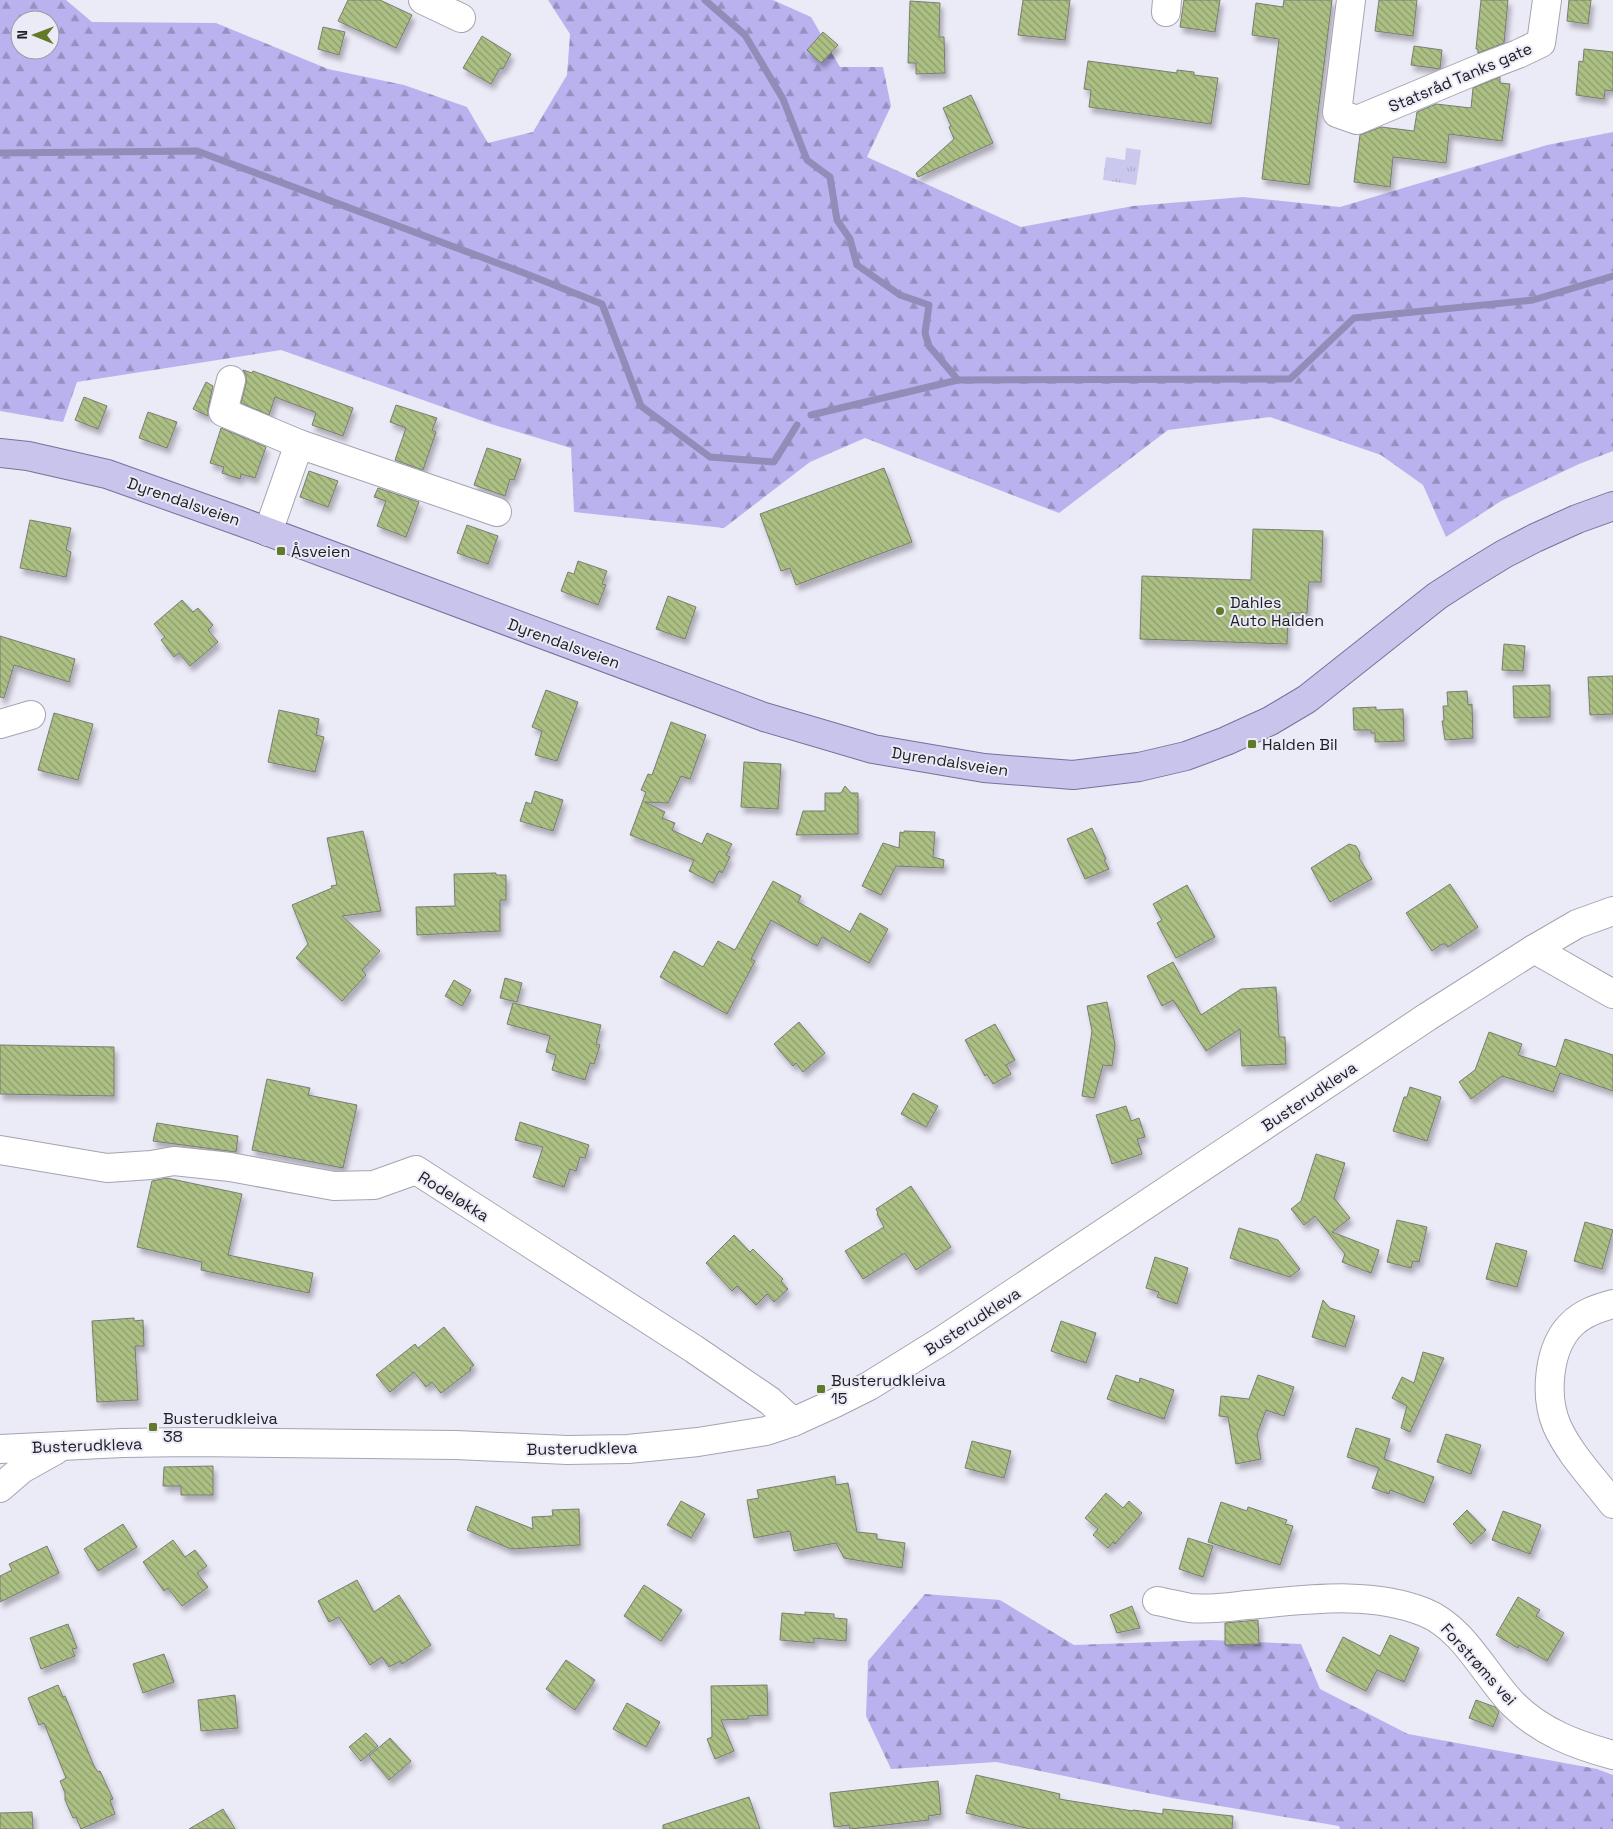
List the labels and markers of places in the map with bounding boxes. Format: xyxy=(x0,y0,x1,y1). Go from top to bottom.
place label: Åsveien xyxy=(291,541,350,562)
marker: Åsveien xyxy=(275,545,287,557)
place label: Dahles Auto Halden xyxy=(1230,592,1324,631)
marker: Dahles Auto Halden xyxy=(1214,605,1226,617)
place label: Halden Bil xyxy=(1262,734,1338,755)
marker: Halden Bil xyxy=(1246,738,1258,750)
place label: Busterudkleiva 15 xyxy=(831,1370,946,1409)
marker: Busterudkleiva 15 xyxy=(815,1383,827,1395)
place label: Busterudkleiva 38 xyxy=(163,1408,278,1447)
marker: Busterudkleiva 38 xyxy=(147,1421,159,1433)

